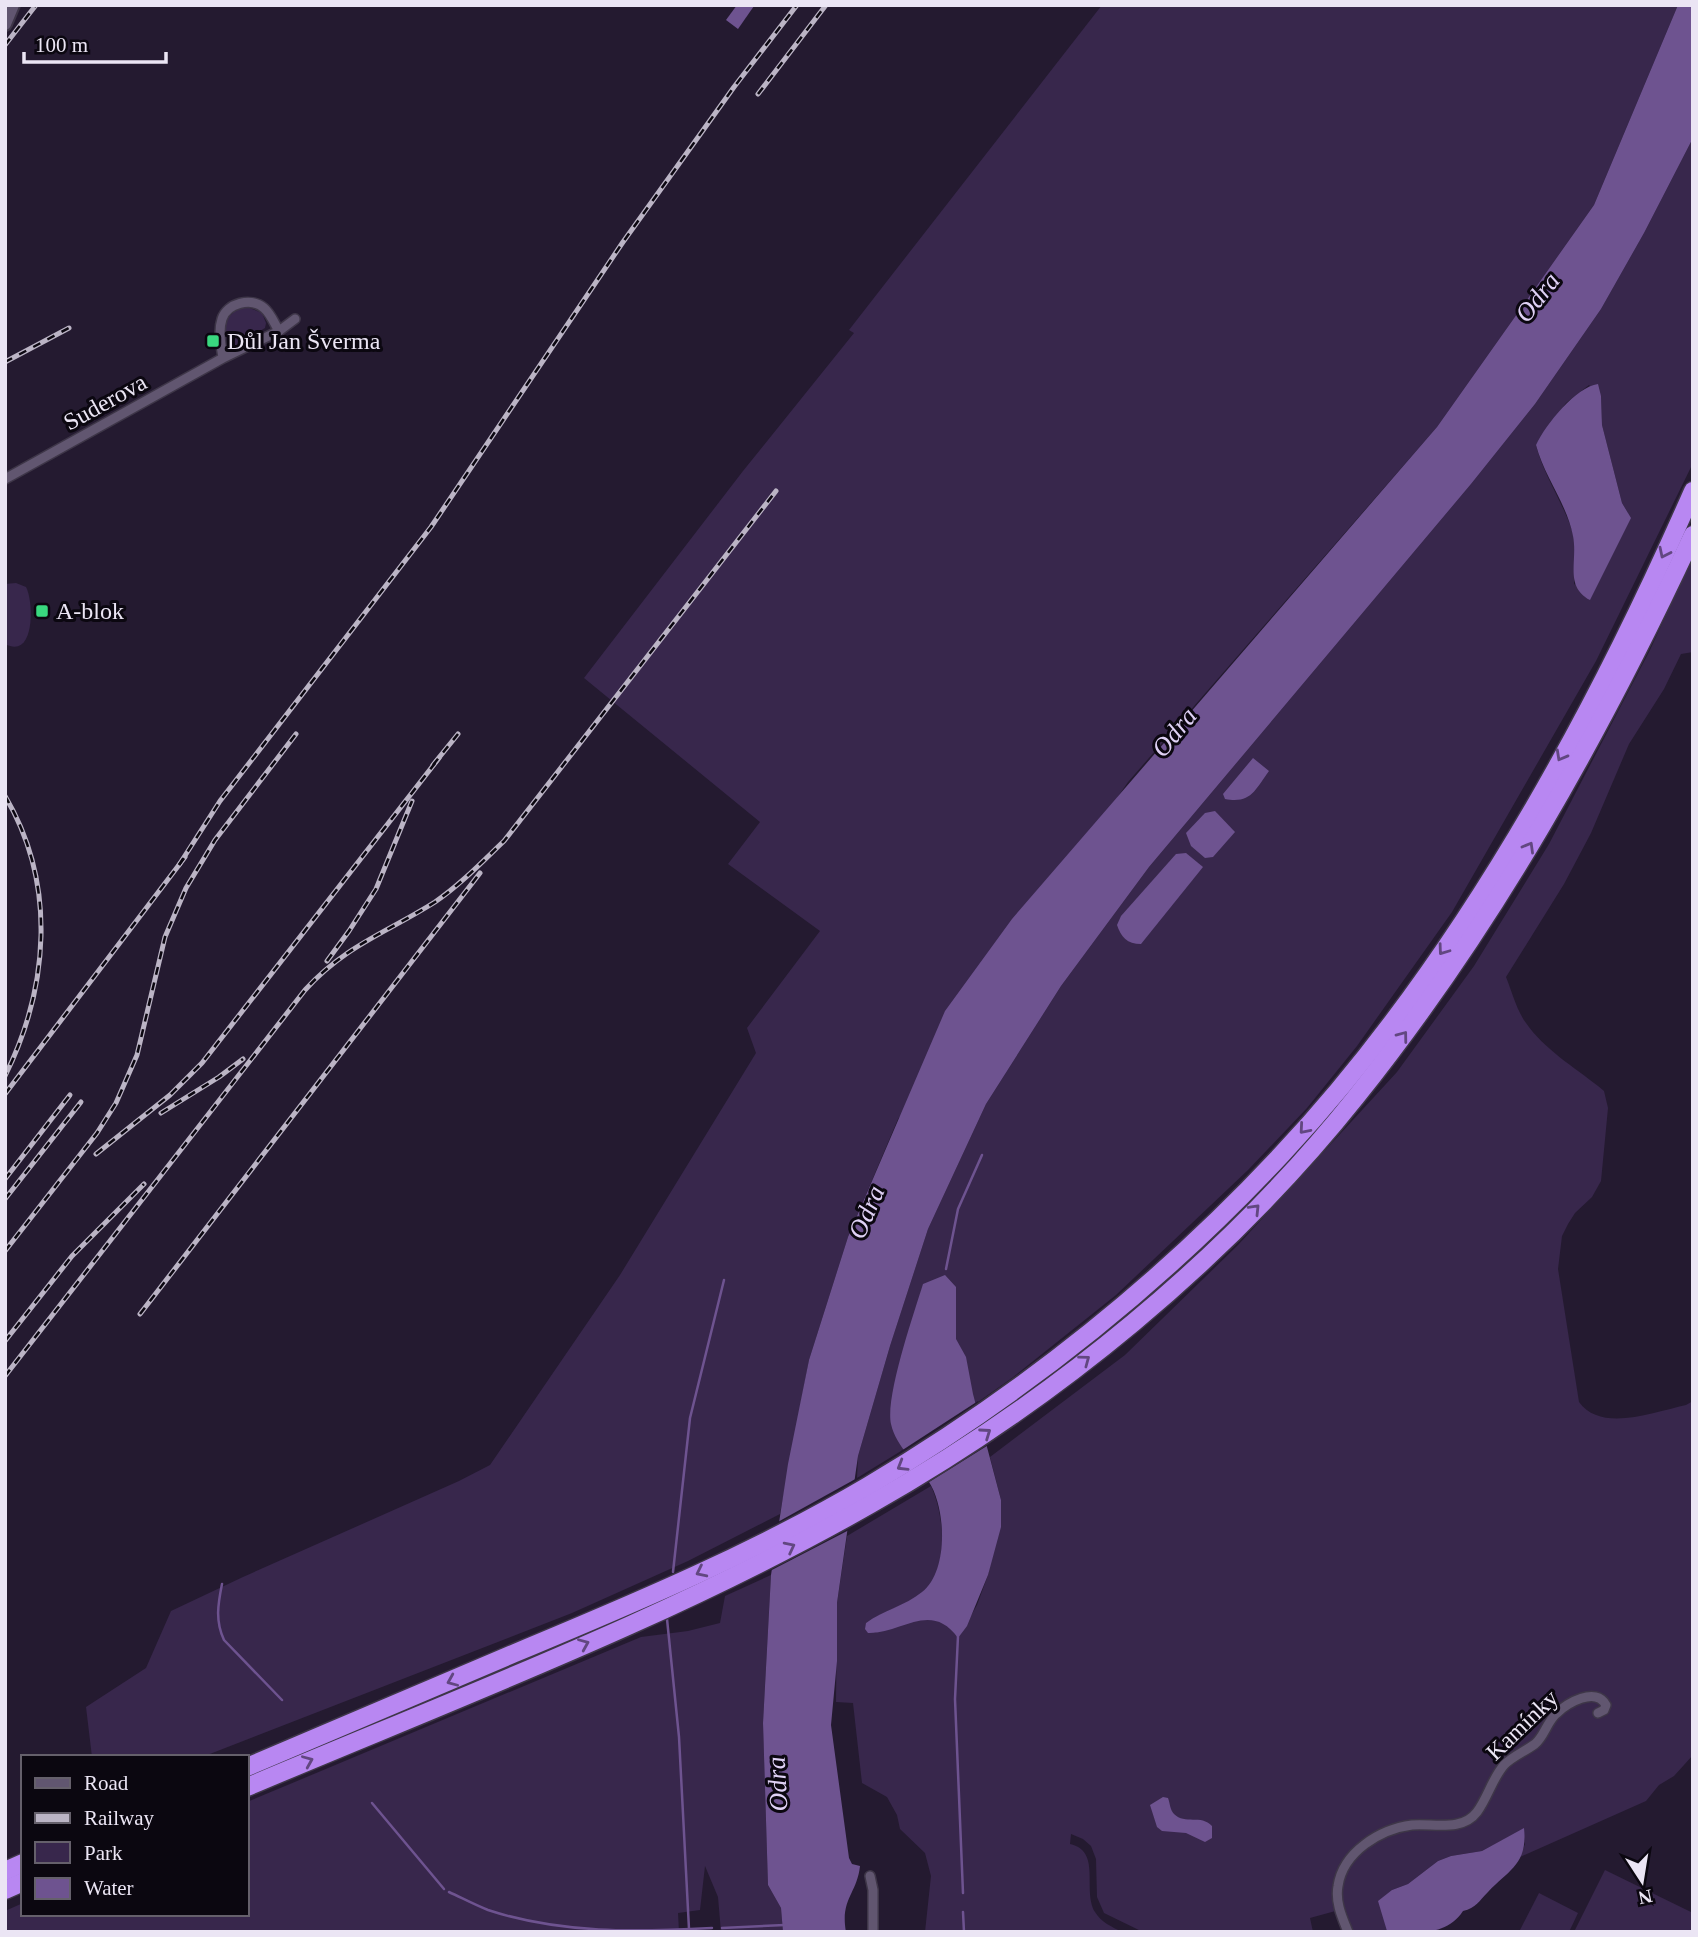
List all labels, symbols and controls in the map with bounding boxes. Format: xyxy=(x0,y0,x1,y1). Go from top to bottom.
scale bar xyxy=(24,21,166,65)
text: 100 m xyxy=(35,33,88,57)
water label: Odra xyxy=(1509,267,1566,328)
place label: Důl Jan Šverma xyxy=(227,328,381,354)
marker: Důl Jan Šverma xyxy=(205,333,221,349)
street label: Suderova xyxy=(59,368,151,435)
one-way arrow xyxy=(1659,546,1673,558)
place label: A-blok xyxy=(56,598,124,624)
marker: A-blok xyxy=(34,603,50,619)
water label: Odra xyxy=(1146,702,1203,763)
one-way arrow xyxy=(1556,748,1570,761)
one-way arrow xyxy=(1521,842,1534,855)
one-way arrow xyxy=(1439,942,1451,955)
one-way arrow xyxy=(1394,1032,1407,1044)
one-way arrow xyxy=(1300,1121,1312,1134)
water label: Odra xyxy=(842,1181,891,1243)
one-way arrow xyxy=(1246,1204,1259,1217)
one-way arrow xyxy=(1077,1356,1090,1368)
one-way arrow xyxy=(978,1429,991,1441)
one-way arrow xyxy=(896,1457,909,1470)
one-way arrow xyxy=(783,1542,795,1556)
one-way arrow xyxy=(696,1564,708,1578)
one-way arrow xyxy=(577,1638,589,1652)
one-way arrow xyxy=(447,1672,459,1686)
street label: Kamínky xyxy=(1481,1685,1563,1765)
legend xyxy=(21,1755,248,1916)
one-way arrow xyxy=(301,1755,313,1769)
water label: Odra xyxy=(762,1756,793,1812)
text: Road xyxy=(84,1771,129,1795)
text: Railway xyxy=(84,1806,154,1830)
text: Park xyxy=(84,1841,123,1865)
north arrow xyxy=(1607,1846,1677,1916)
text: Water xyxy=(84,1876,134,1900)
text: N xyxy=(1636,1885,1654,1909)

